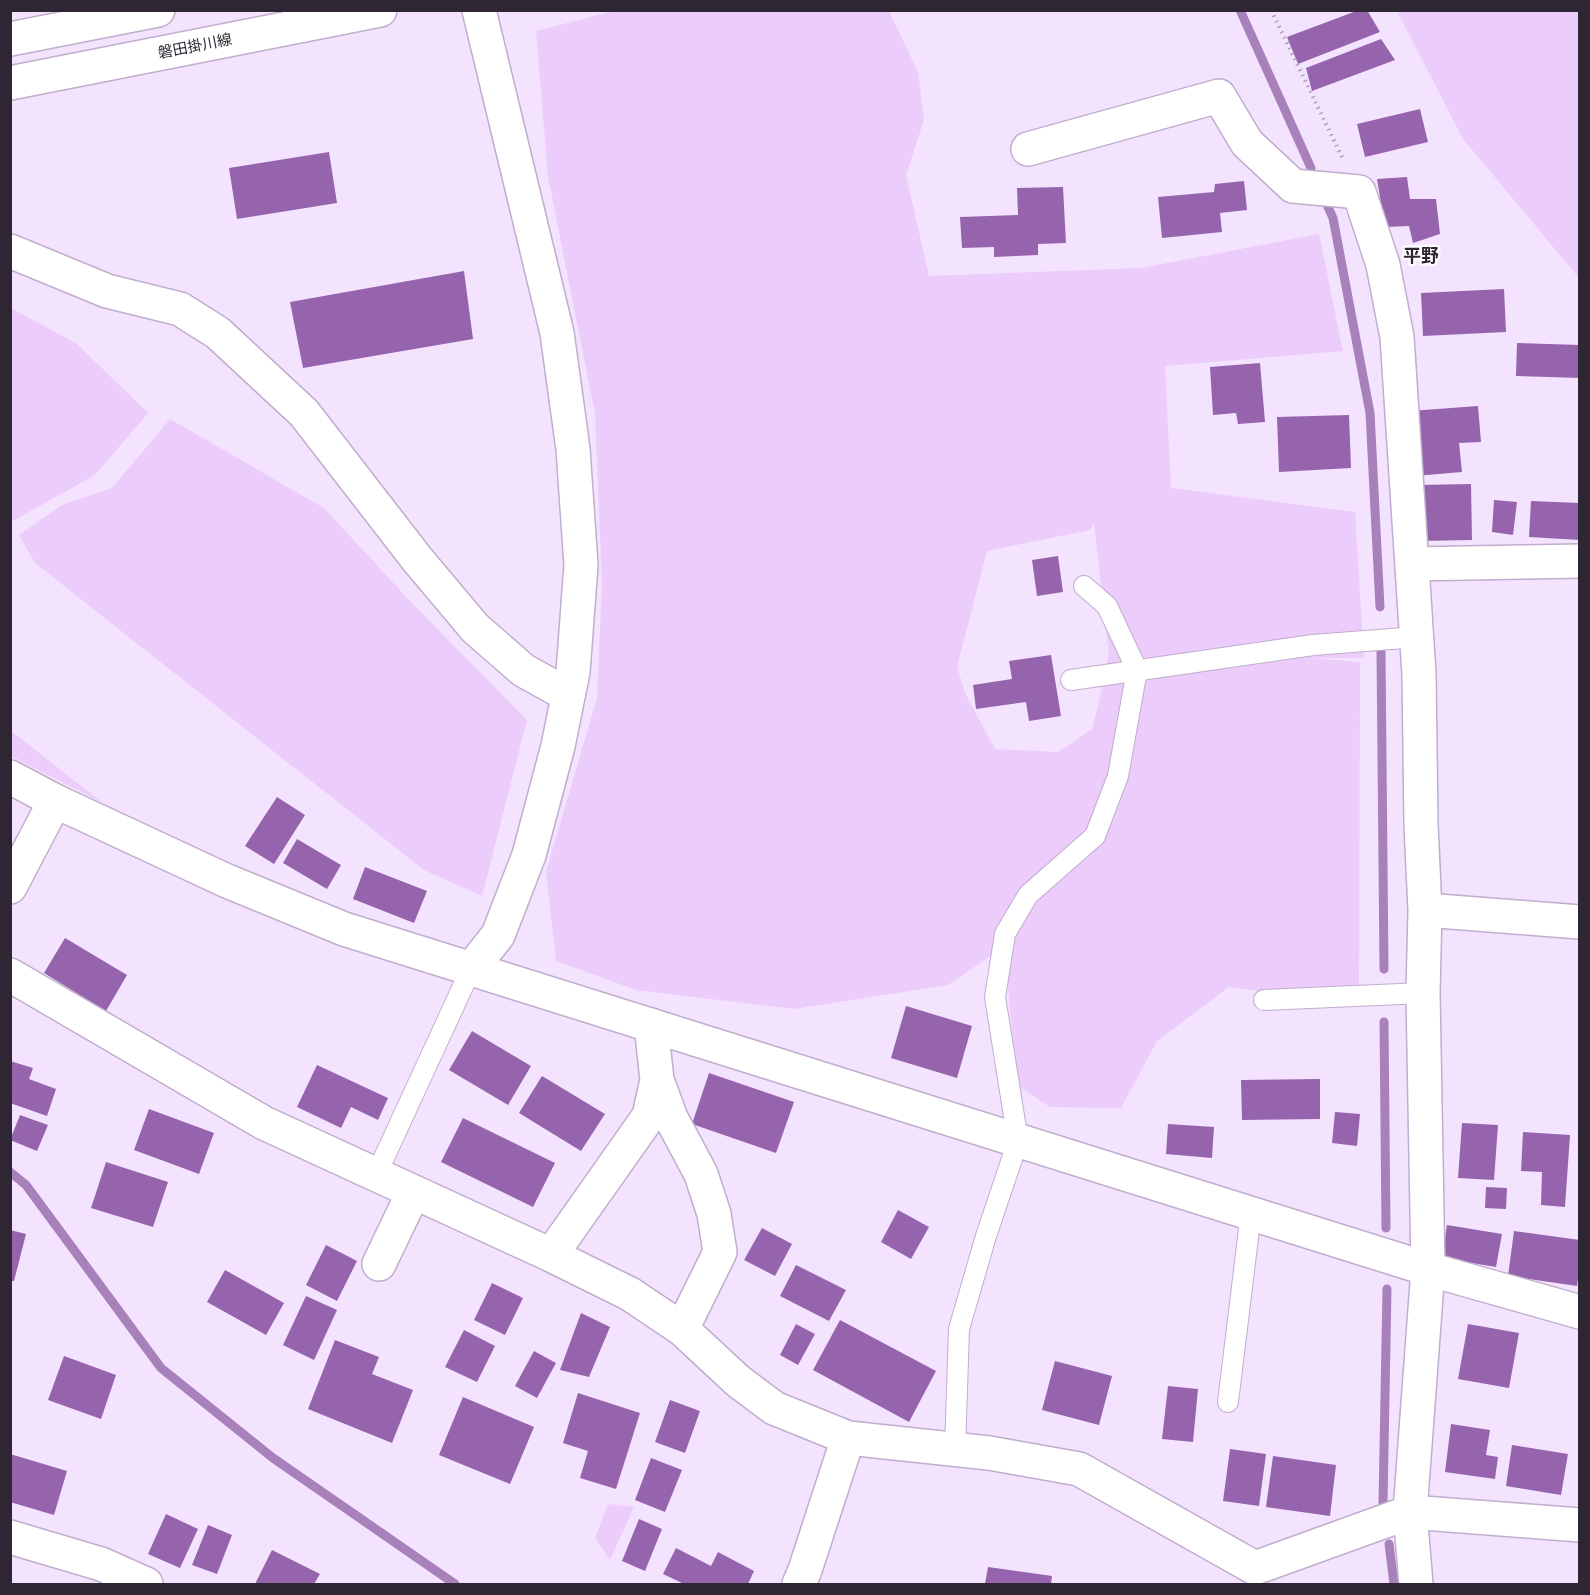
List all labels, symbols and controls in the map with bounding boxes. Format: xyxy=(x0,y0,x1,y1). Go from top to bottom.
street label: 磐田掛川線 xyxy=(156,31,234,63)
district label: 平野 xyxy=(1403,246,1439,268)

